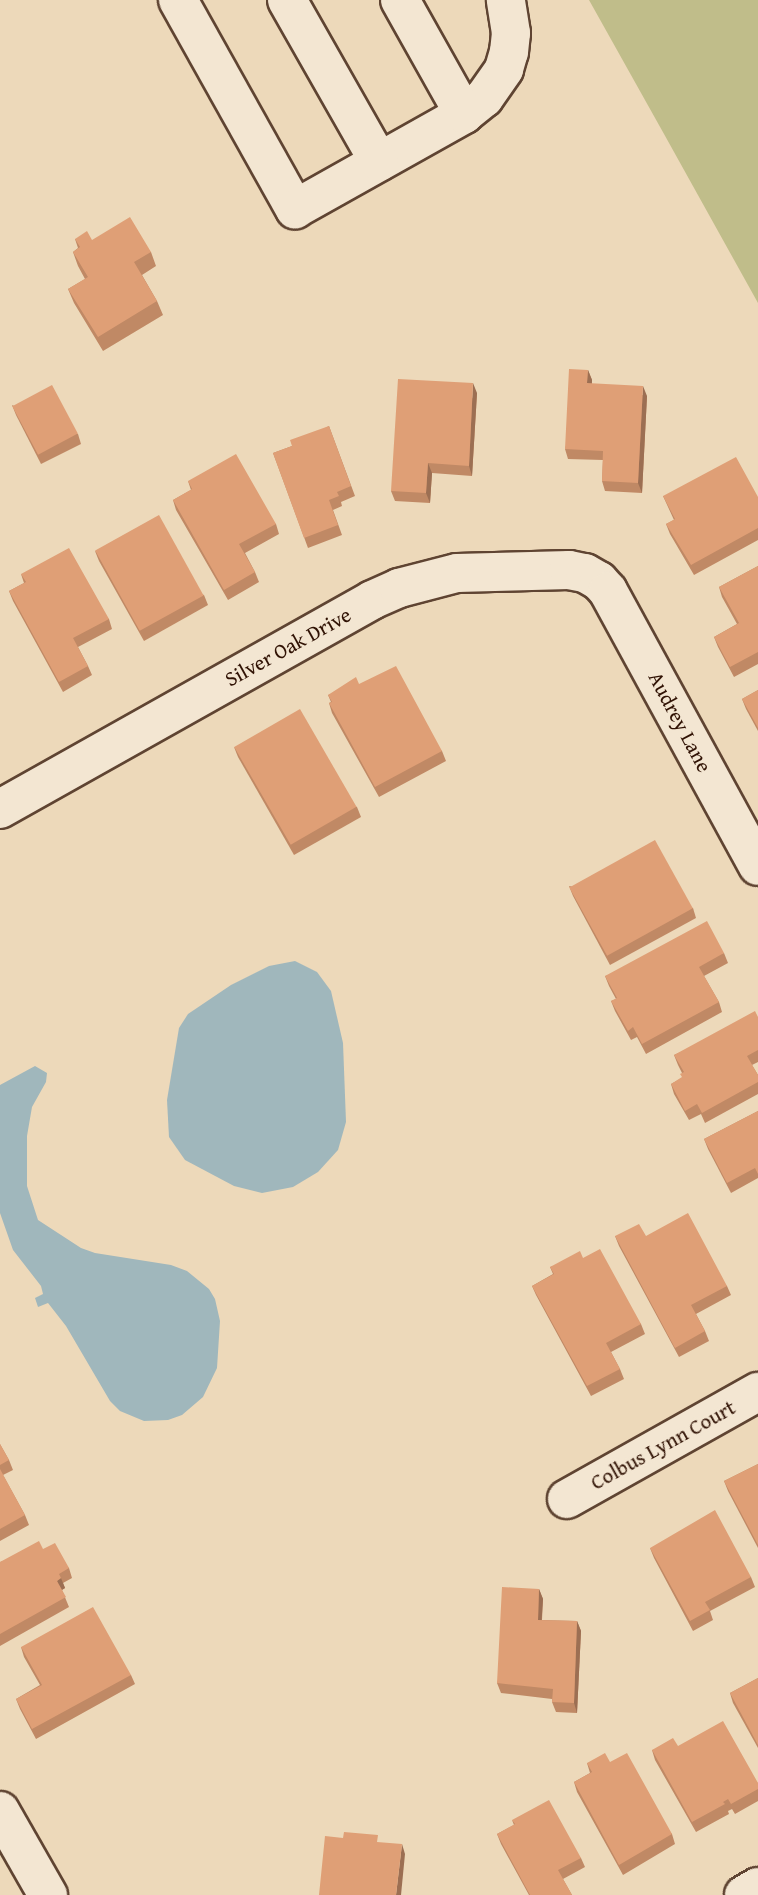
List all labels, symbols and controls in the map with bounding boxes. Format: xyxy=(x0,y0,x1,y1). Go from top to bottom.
street label: Silver Oak Drive xyxy=(221,602,355,692)
street label: Audrey Lane xyxy=(643,667,717,777)
street label: Colbus Lynn Court xyxy=(586,1395,740,1495)

